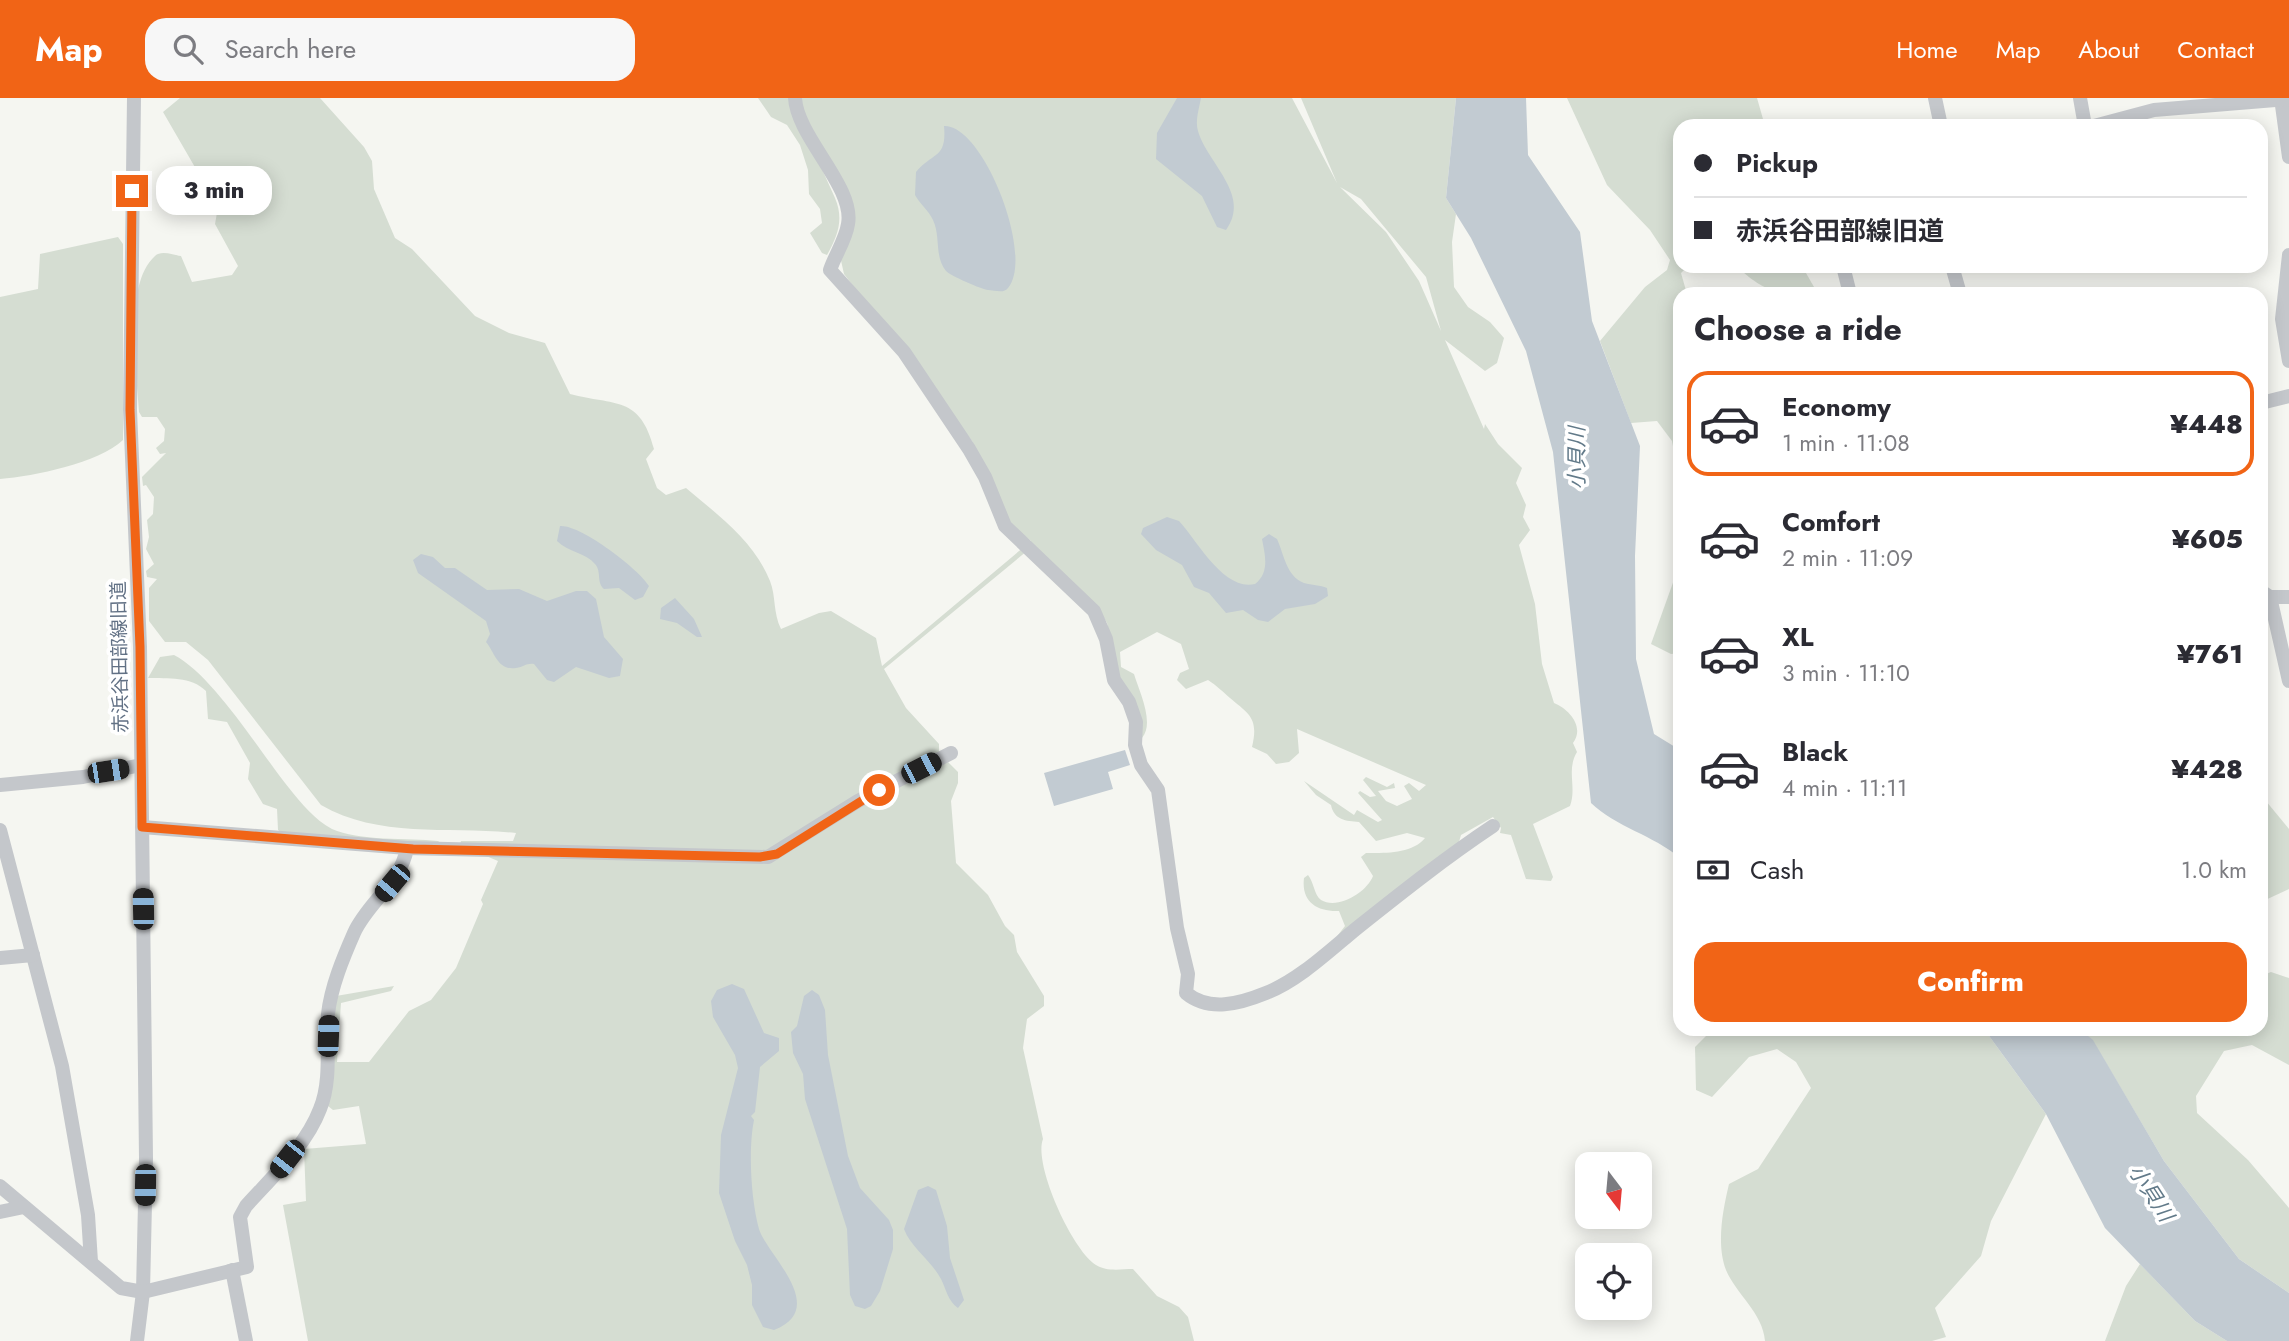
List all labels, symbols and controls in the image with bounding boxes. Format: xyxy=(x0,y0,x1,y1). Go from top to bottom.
search box xyxy=(145,18,635,81)
text: Map xyxy=(35,26,103,73)
icon: search xyxy=(169,30,207,68)
text: Search here xyxy=(225,30,356,68)
text: Home xyxy=(1896,32,1958,67)
text: Map xyxy=(1996,32,2040,67)
text: About xyxy=(2078,32,2139,67)
text: Contact xyxy=(2177,32,2254,67)
text: Pickup xyxy=(1736,144,1818,182)
callout: 3 min xyxy=(156,166,272,216)
text: 3 min xyxy=(184,173,244,207)
route end xyxy=(116,175,148,207)
text: 赤浜谷田部線旧道 xyxy=(1736,212,1944,250)
text: Choose a ride xyxy=(1694,306,1902,352)
text: Economy xyxy=(1782,388,1891,426)
icon: car xyxy=(1698,392,1761,455)
text: ¥448 xyxy=(2170,405,2243,443)
water label: 小貝川 xyxy=(1562,425,1592,490)
text: 1 min · 11:08 xyxy=(1782,426,1910,460)
text: Comfort xyxy=(1782,503,1880,541)
icon: car xyxy=(1698,507,1761,570)
text: ¥605 xyxy=(2172,520,2243,558)
text: 2 min · 11:09 xyxy=(1782,541,1913,575)
street label: 赤浜谷田部線旧道 xyxy=(105,581,134,733)
text: XL xyxy=(1782,618,1814,656)
icon: car xyxy=(1698,622,1761,685)
text: ¥761 xyxy=(2177,635,2243,673)
text: 3 min · 11:10 xyxy=(1782,656,1910,690)
text: Black xyxy=(1782,733,1848,771)
icon: car xyxy=(1698,737,1761,800)
car xyxy=(898,749,945,787)
text: ¥428 xyxy=(2171,750,2243,788)
car xyxy=(86,757,131,785)
text: 4 min · 11:11 xyxy=(1782,771,1907,805)
route start xyxy=(863,774,895,806)
icon: cash xyxy=(1694,851,1732,889)
text: Cash xyxy=(1750,851,1804,889)
text: 1.0 km xyxy=(2181,853,2247,887)
car xyxy=(371,860,414,906)
car xyxy=(133,888,154,930)
button: Confirm xyxy=(1694,942,2247,1022)
car xyxy=(317,1015,340,1057)
car xyxy=(266,1136,309,1182)
north arrow xyxy=(1575,1152,1652,1228)
map controls xyxy=(1575,1152,1652,1320)
water label: 小貝川 xyxy=(2121,1158,2182,1229)
car xyxy=(135,1164,156,1206)
button: locate xyxy=(1575,1243,1652,1320)

